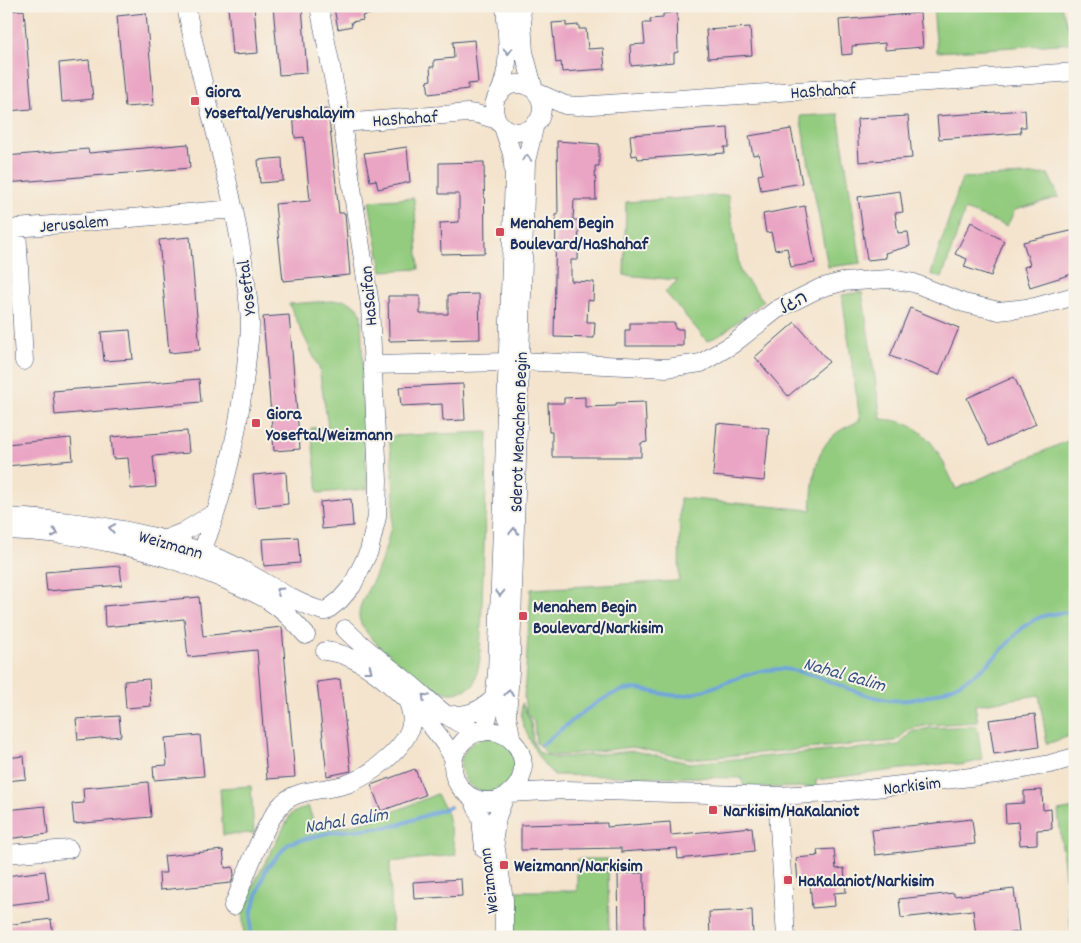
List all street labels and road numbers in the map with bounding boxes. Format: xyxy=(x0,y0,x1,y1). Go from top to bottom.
street label: HaShahaf xyxy=(790,78,857,107)
street label: HaShahaf xyxy=(372,106,439,135)
street label: Jerusalem xyxy=(39,210,110,241)
street label: Yoseftal xyxy=(233,258,264,317)
street label: HaSaifan xyxy=(355,265,386,327)
street label: הגל xyxy=(775,286,813,322)
street label: Sderot Menachem Begin xyxy=(505,351,536,513)
street label: Weizmann xyxy=(135,525,205,567)
street label: Narkisim xyxy=(882,772,943,803)
street label: Weizmann xyxy=(474,847,507,915)

